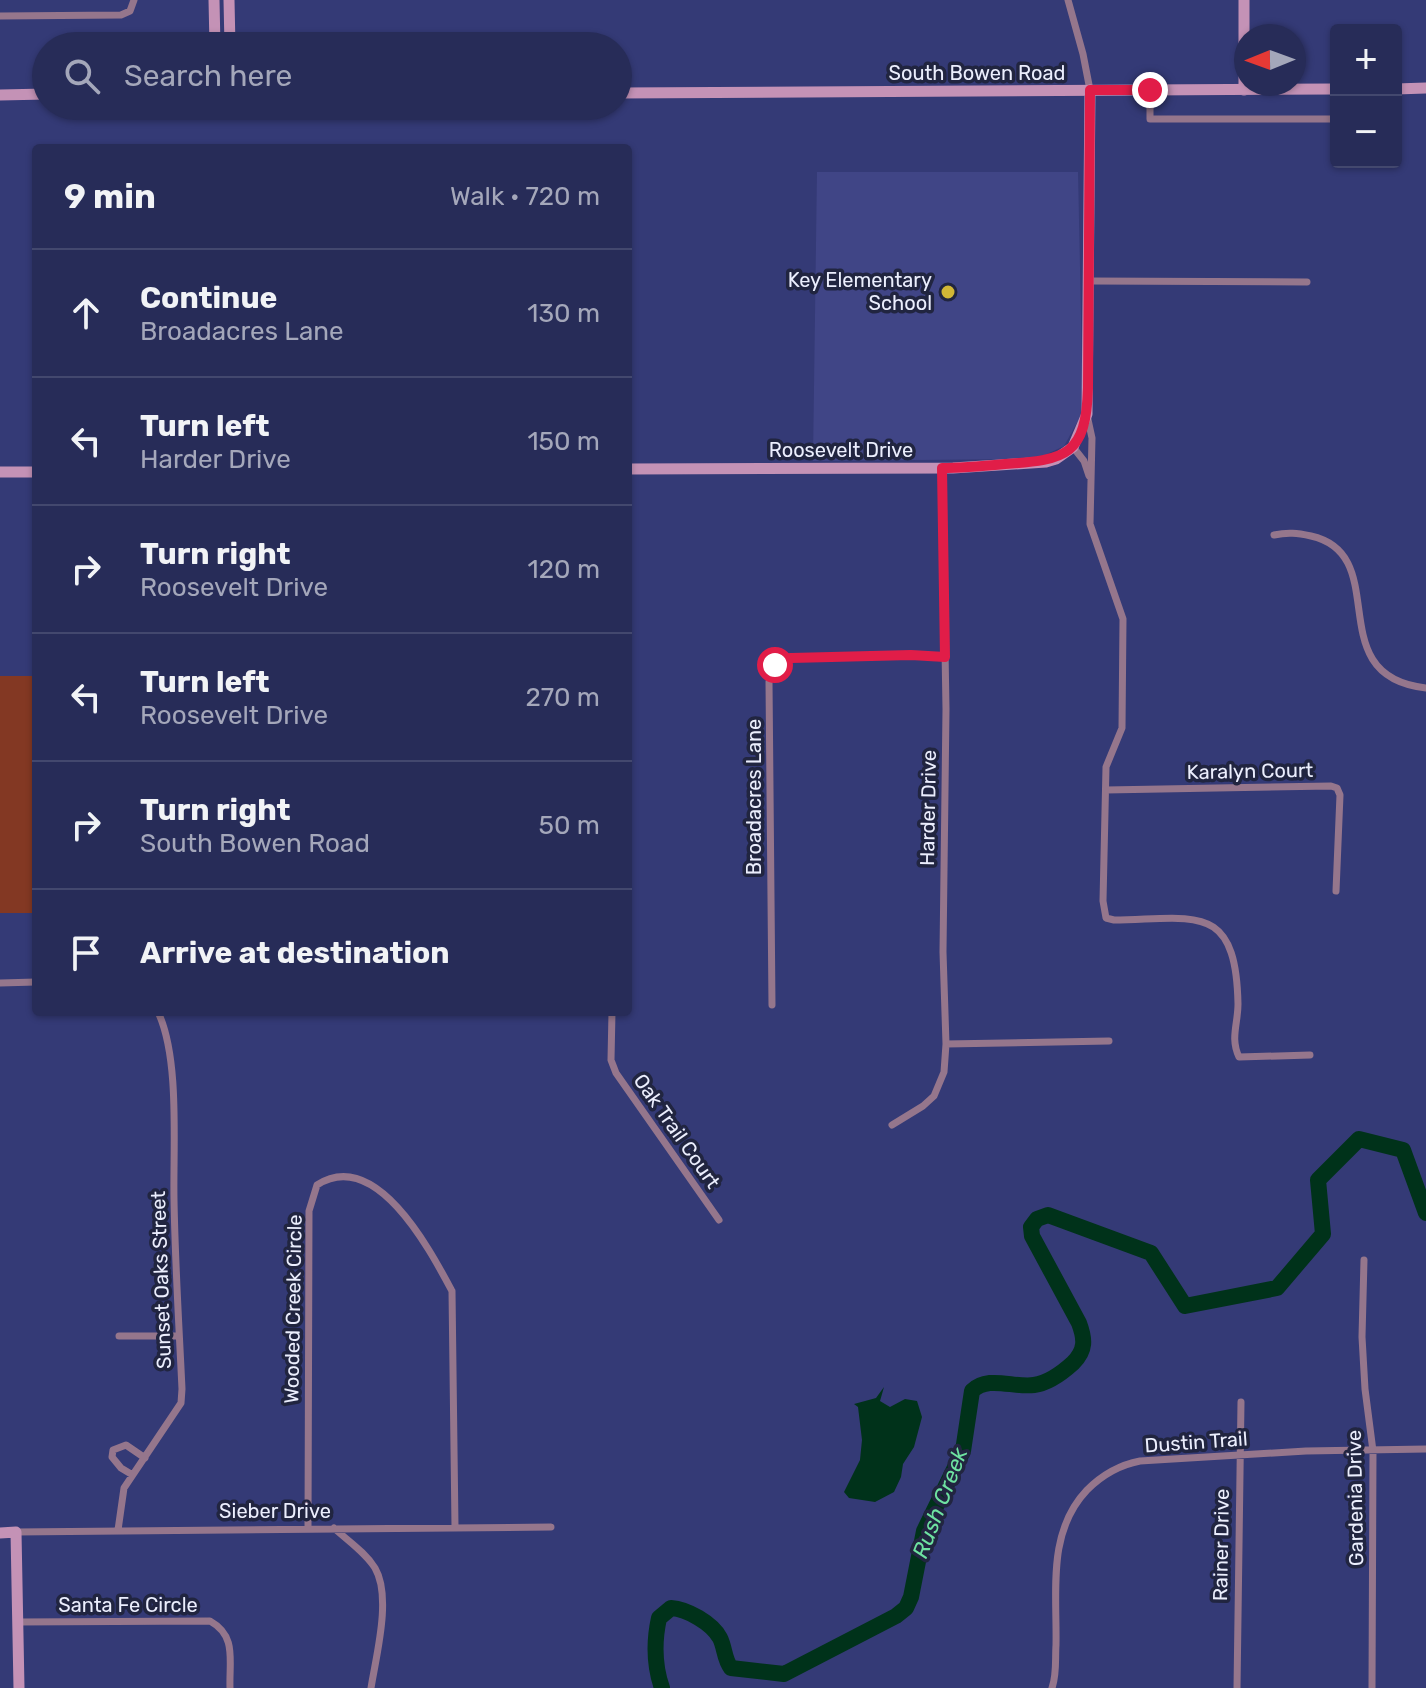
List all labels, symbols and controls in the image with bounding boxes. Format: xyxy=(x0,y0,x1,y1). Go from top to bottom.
north arrow xyxy=(1234,24,1306,96)
map controls xyxy=(1330,24,1402,168)
button: + xyxy=(1330,24,1402,96)
search box xyxy=(32,32,632,120)
icon: search xyxy=(60,54,104,98)
text: Search here xyxy=(124,58,292,94)
street label: South Bowen Road xyxy=(889,61,1065,85)
route end xyxy=(1132,72,1168,108)
button: − xyxy=(1330,96,1402,168)
text: 9 min xyxy=(64,176,156,217)
text: Walk · 720 m xyxy=(450,181,600,212)
place label: Key Elementary School xyxy=(788,268,932,315)
text: Continue xyxy=(140,280,277,316)
marker: Key Elementary School xyxy=(939,283,957,301)
icon: ahead xyxy=(64,291,108,335)
text: 130 m xyxy=(527,298,600,329)
text: Broadacres Lane xyxy=(140,316,344,347)
text: Turn left xyxy=(140,408,270,444)
icon: left xyxy=(64,419,108,463)
text: 150 m xyxy=(527,426,600,457)
street label: Roosevelt Drive xyxy=(769,438,913,462)
text: Harder Drive xyxy=(140,444,291,475)
text: Turn right xyxy=(140,536,291,572)
icon: right xyxy=(64,547,108,591)
text: 120 m xyxy=(528,554,600,585)
text: Roosevelt Drive xyxy=(140,572,328,603)
route start xyxy=(757,647,793,683)
text: Turn left xyxy=(140,664,270,700)
icon: left xyxy=(64,675,108,719)
text: 270 m xyxy=(525,682,600,713)
text: Roosevelt Drive xyxy=(140,700,328,731)
street label: Broadacres Lane xyxy=(742,719,766,875)
street label: Harder Drive xyxy=(915,750,941,866)
street label: Karalyn Court xyxy=(1187,758,1314,784)
text: Turn right xyxy=(140,792,291,828)
icon: right xyxy=(64,803,108,847)
text: 50 m xyxy=(539,810,600,841)
text: South Bowen Road xyxy=(140,828,370,859)
icon: arrive xyxy=(64,931,108,975)
text: Arrive at destination xyxy=(140,935,450,971)
street label: Oak Trail Court xyxy=(629,1069,725,1193)
street label: Sunset Oaks Street xyxy=(146,1190,176,1370)
street label: Wooded Creek Circle xyxy=(279,1214,307,1404)
street label: Dustin Trail xyxy=(1144,1426,1248,1458)
street label: Gardenia Drive xyxy=(1342,1430,1368,1566)
water label: Rush Creek xyxy=(907,1443,974,1562)
street label: Rainer Drive xyxy=(1208,1489,1234,1601)
street label: Sieber Drive xyxy=(219,1499,331,1523)
street label: Santa Fe Circle xyxy=(58,1593,198,1617)

